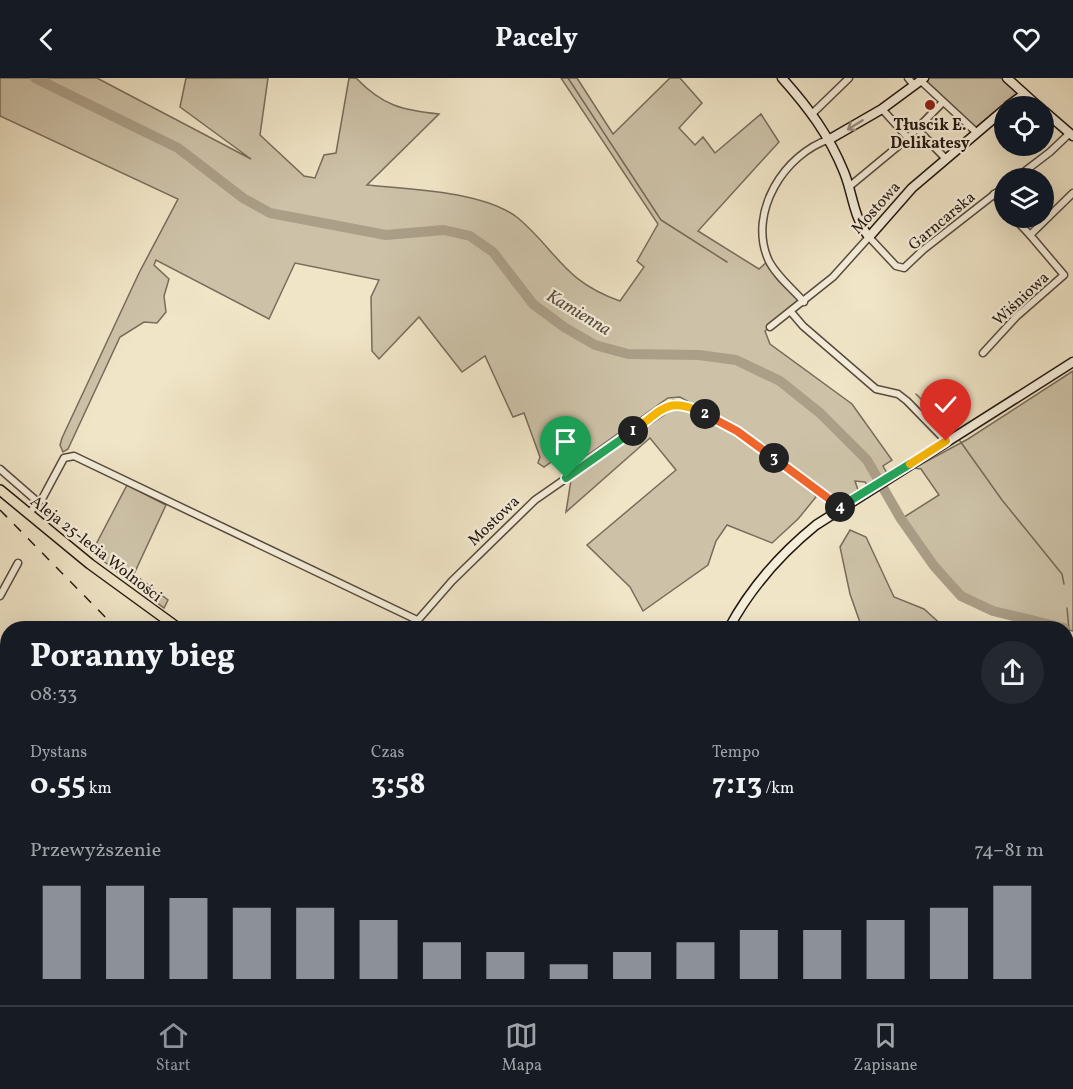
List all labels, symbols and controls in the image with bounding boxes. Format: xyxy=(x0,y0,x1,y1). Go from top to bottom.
text: Pacely xyxy=(495,20,578,58)
icon: back xyxy=(30,23,63,56)
icon: heart xyxy=(1010,23,1043,56)
map controls xyxy=(994,96,1054,228)
button: locate xyxy=(994,96,1054,156)
marker: Tłuscik E. Delikatesy xyxy=(923,98,937,112)
place label: Tłuscik E. Delikatesy xyxy=(890,115,970,155)
one-way arrow xyxy=(847,119,864,132)
button: layers xyxy=(994,168,1054,228)
street label: Mostowa xyxy=(847,177,906,240)
street label: Garncarska xyxy=(904,187,981,256)
street label: Wiśniowa xyxy=(988,267,1055,331)
water label: Kamienna xyxy=(541,284,615,342)
pin xyxy=(920,379,971,441)
icon: check xyxy=(929,388,962,421)
pin: 2 xyxy=(690,399,720,429)
text: 2 xyxy=(701,403,709,425)
pin xyxy=(540,416,591,478)
pin: 1 xyxy=(618,416,648,446)
text: 1 xyxy=(630,420,636,442)
icon: arrive xyxy=(549,425,582,458)
pin: 3 xyxy=(759,443,789,473)
text: 3 xyxy=(770,447,778,469)
street label: Aleja 25-lecia Wolności xyxy=(25,491,166,608)
street label: Mostowa xyxy=(464,491,525,552)
pin: 4 xyxy=(825,492,855,522)
text: 4 xyxy=(835,496,845,518)
text: Poranny bieg xyxy=(30,635,235,681)
button: share xyxy=(981,641,1044,704)
text: 08:33 xyxy=(30,681,77,709)
text: Dystans xyxy=(30,742,87,764)
text: Czas xyxy=(371,742,404,764)
text: Tempo xyxy=(712,742,760,764)
text: 0.55 xyxy=(30,764,86,806)
text: 3:58 xyxy=(371,764,426,806)
text: 7:13 xyxy=(712,764,762,806)
text: km xyxy=(86,778,112,800)
text: /km xyxy=(762,778,794,800)
text: Przewyższenie xyxy=(30,837,161,865)
text: 74–81 m xyxy=(974,837,1044,865)
tab: Start xyxy=(156,1019,190,1077)
tab: Mapa xyxy=(502,1019,542,1077)
tab: Zapisane xyxy=(853,1019,917,1077)

